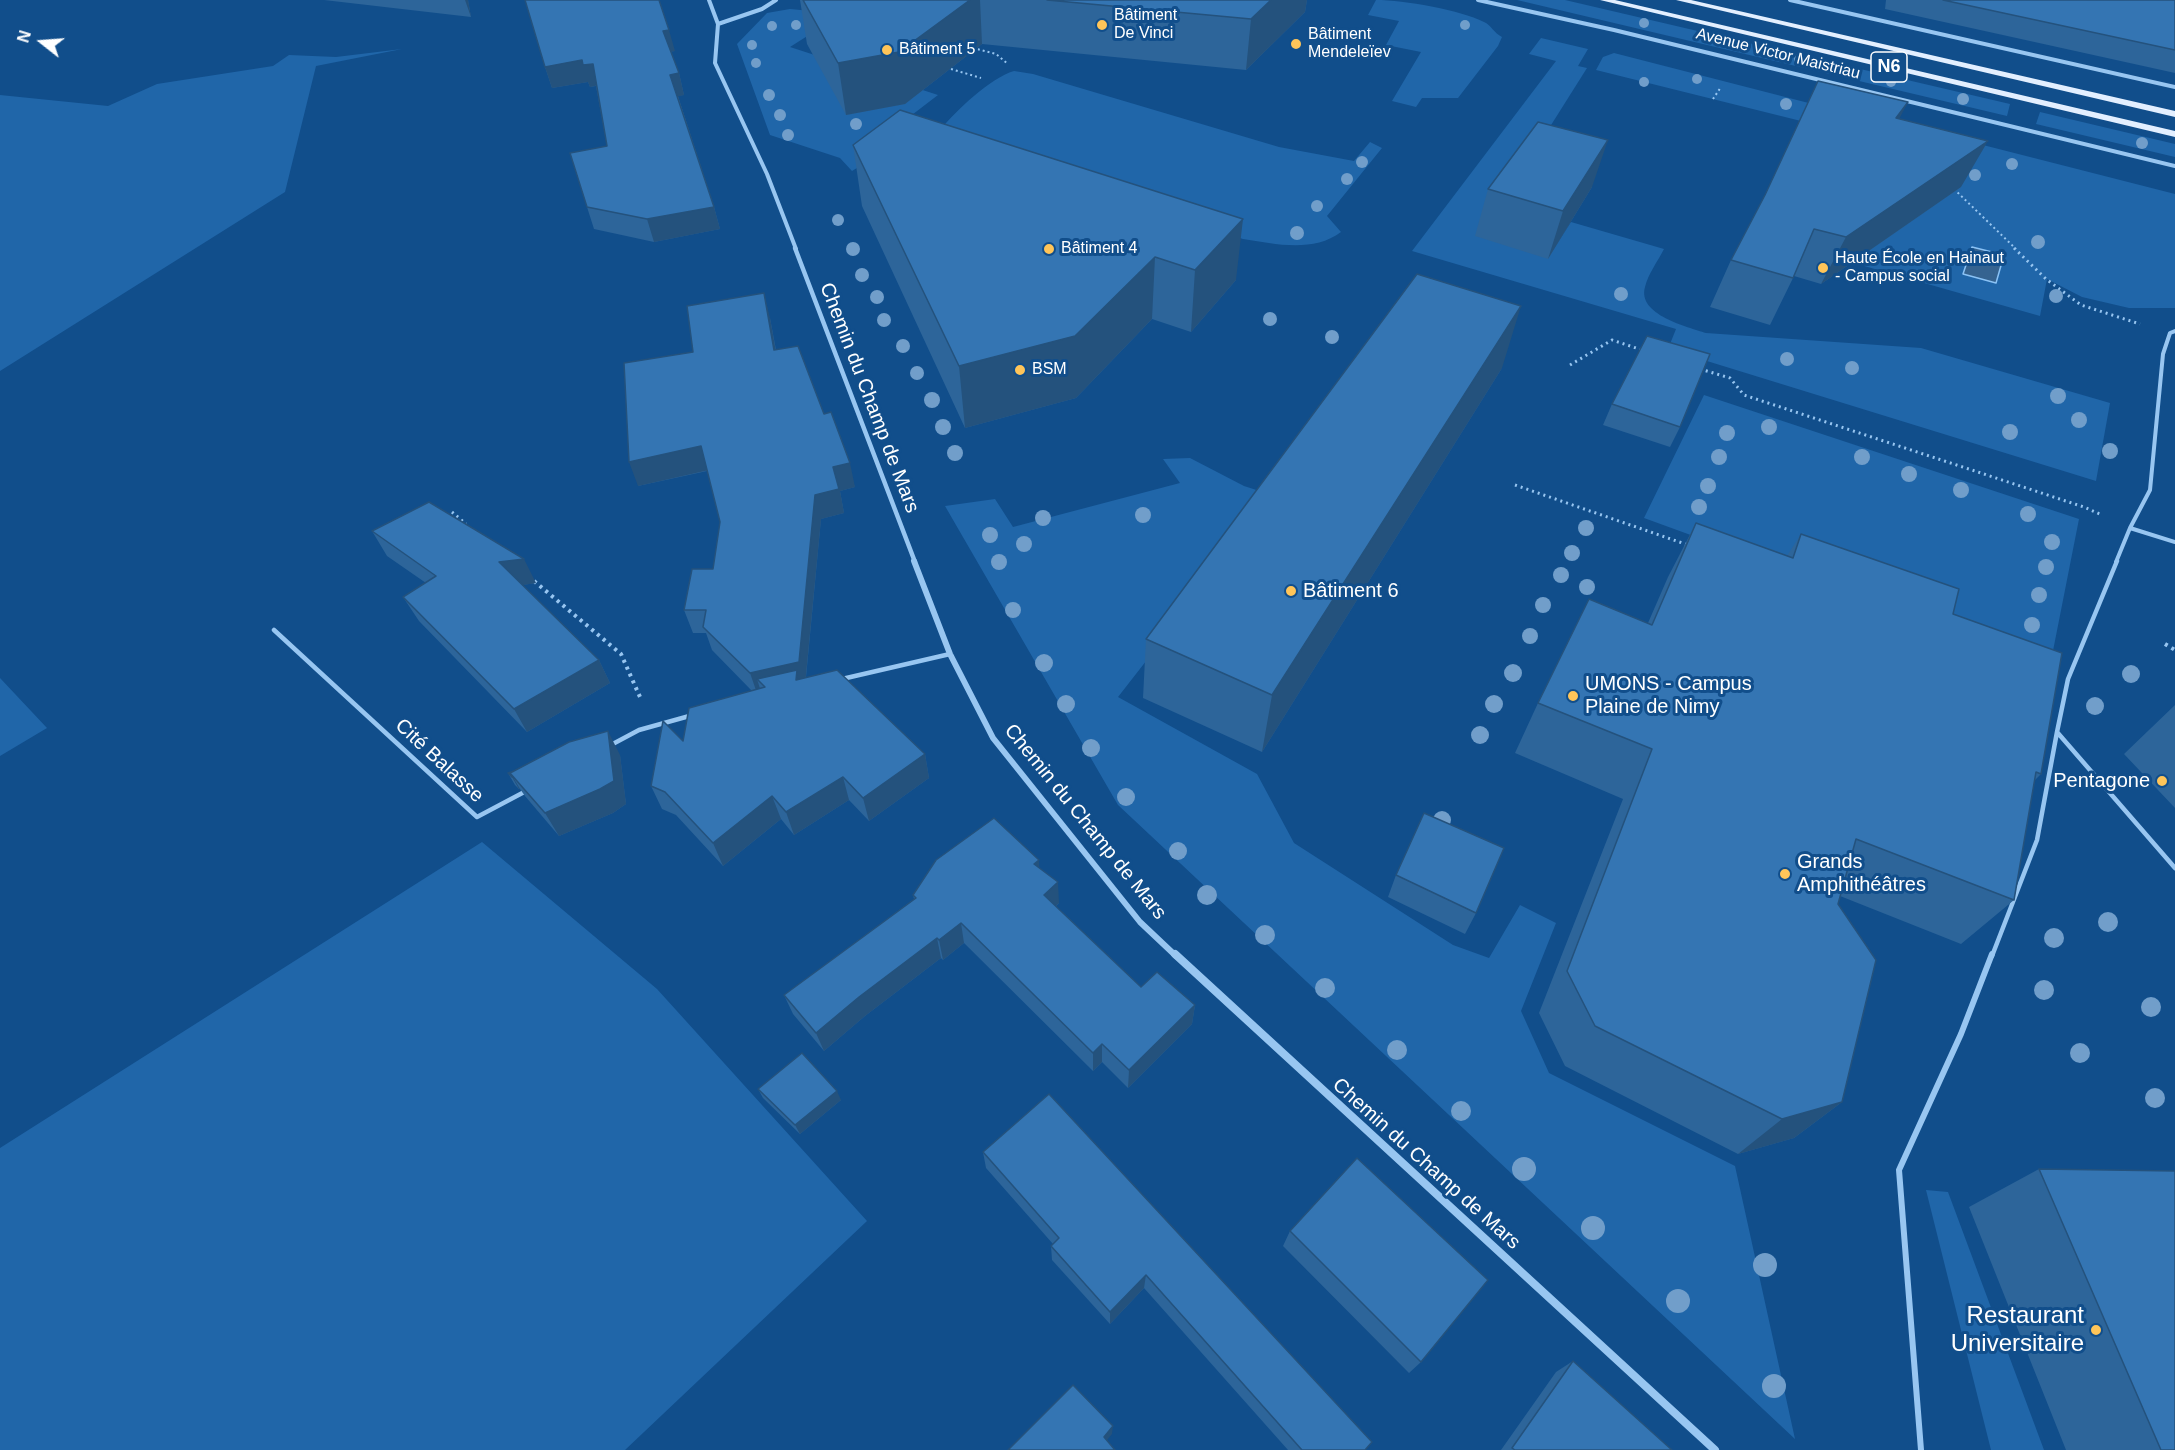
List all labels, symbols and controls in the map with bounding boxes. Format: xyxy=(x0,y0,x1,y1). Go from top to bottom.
place label: Bâtiment De Vinci xyxy=(1114,6,1177,44)
north arrow xyxy=(12,12,72,72)
marker: Bâtiment De Vinci xyxy=(1095,18,1109,32)
street label: Avenue Victor Maistriau xyxy=(1694,24,1862,84)
place label: Bâtiment Mendeleïev xyxy=(1308,25,1391,63)
text: N xyxy=(14,29,34,45)
marker: Bâtiment Mendeleïev xyxy=(1289,37,1303,51)
place label: Bâtiment 5 xyxy=(899,40,975,60)
marker: Bâtiment 5 xyxy=(880,43,894,57)
road number: N6 xyxy=(1871,52,1907,82)
place label: Bâtiment 4 xyxy=(1061,239,1137,259)
marker: Bâtiment 4 xyxy=(1042,242,1056,256)
place label: Haute École en Hainaut - Campus social xyxy=(1835,249,2004,287)
marker: Haute École en Hainaut - Campus social xyxy=(1816,261,1830,275)
street label: Chemin du Champ de Mars xyxy=(814,280,924,516)
place label: BSM xyxy=(1032,360,1067,380)
marker: BSM xyxy=(1013,363,1027,377)
place label: Bâtiment 6 xyxy=(1303,579,1399,603)
marker: Bâtiment 6 xyxy=(1284,584,1298,598)
place label: UMONS - Campus Plaine de Nimy xyxy=(1585,672,1752,719)
marker: UMONS - Campus Plaine de Nimy xyxy=(1566,689,1580,703)
street label: Cité Balasse xyxy=(390,714,488,808)
street label: Chemin du Champ de Mars xyxy=(999,719,1171,925)
place label: Pentagone xyxy=(2053,769,2150,793)
marker: Pentagone xyxy=(2155,774,2169,788)
place label: Grands Amphithéâtres xyxy=(1797,850,1926,897)
marker: Grands Amphithéâtres xyxy=(1778,867,1792,881)
street label: Chemin du Champ de Mars xyxy=(1327,1073,1525,1255)
place label: Restaurant Universitaire xyxy=(1951,1302,2084,1358)
marker: Restaurant Universitaire xyxy=(2089,1323,2103,1337)

